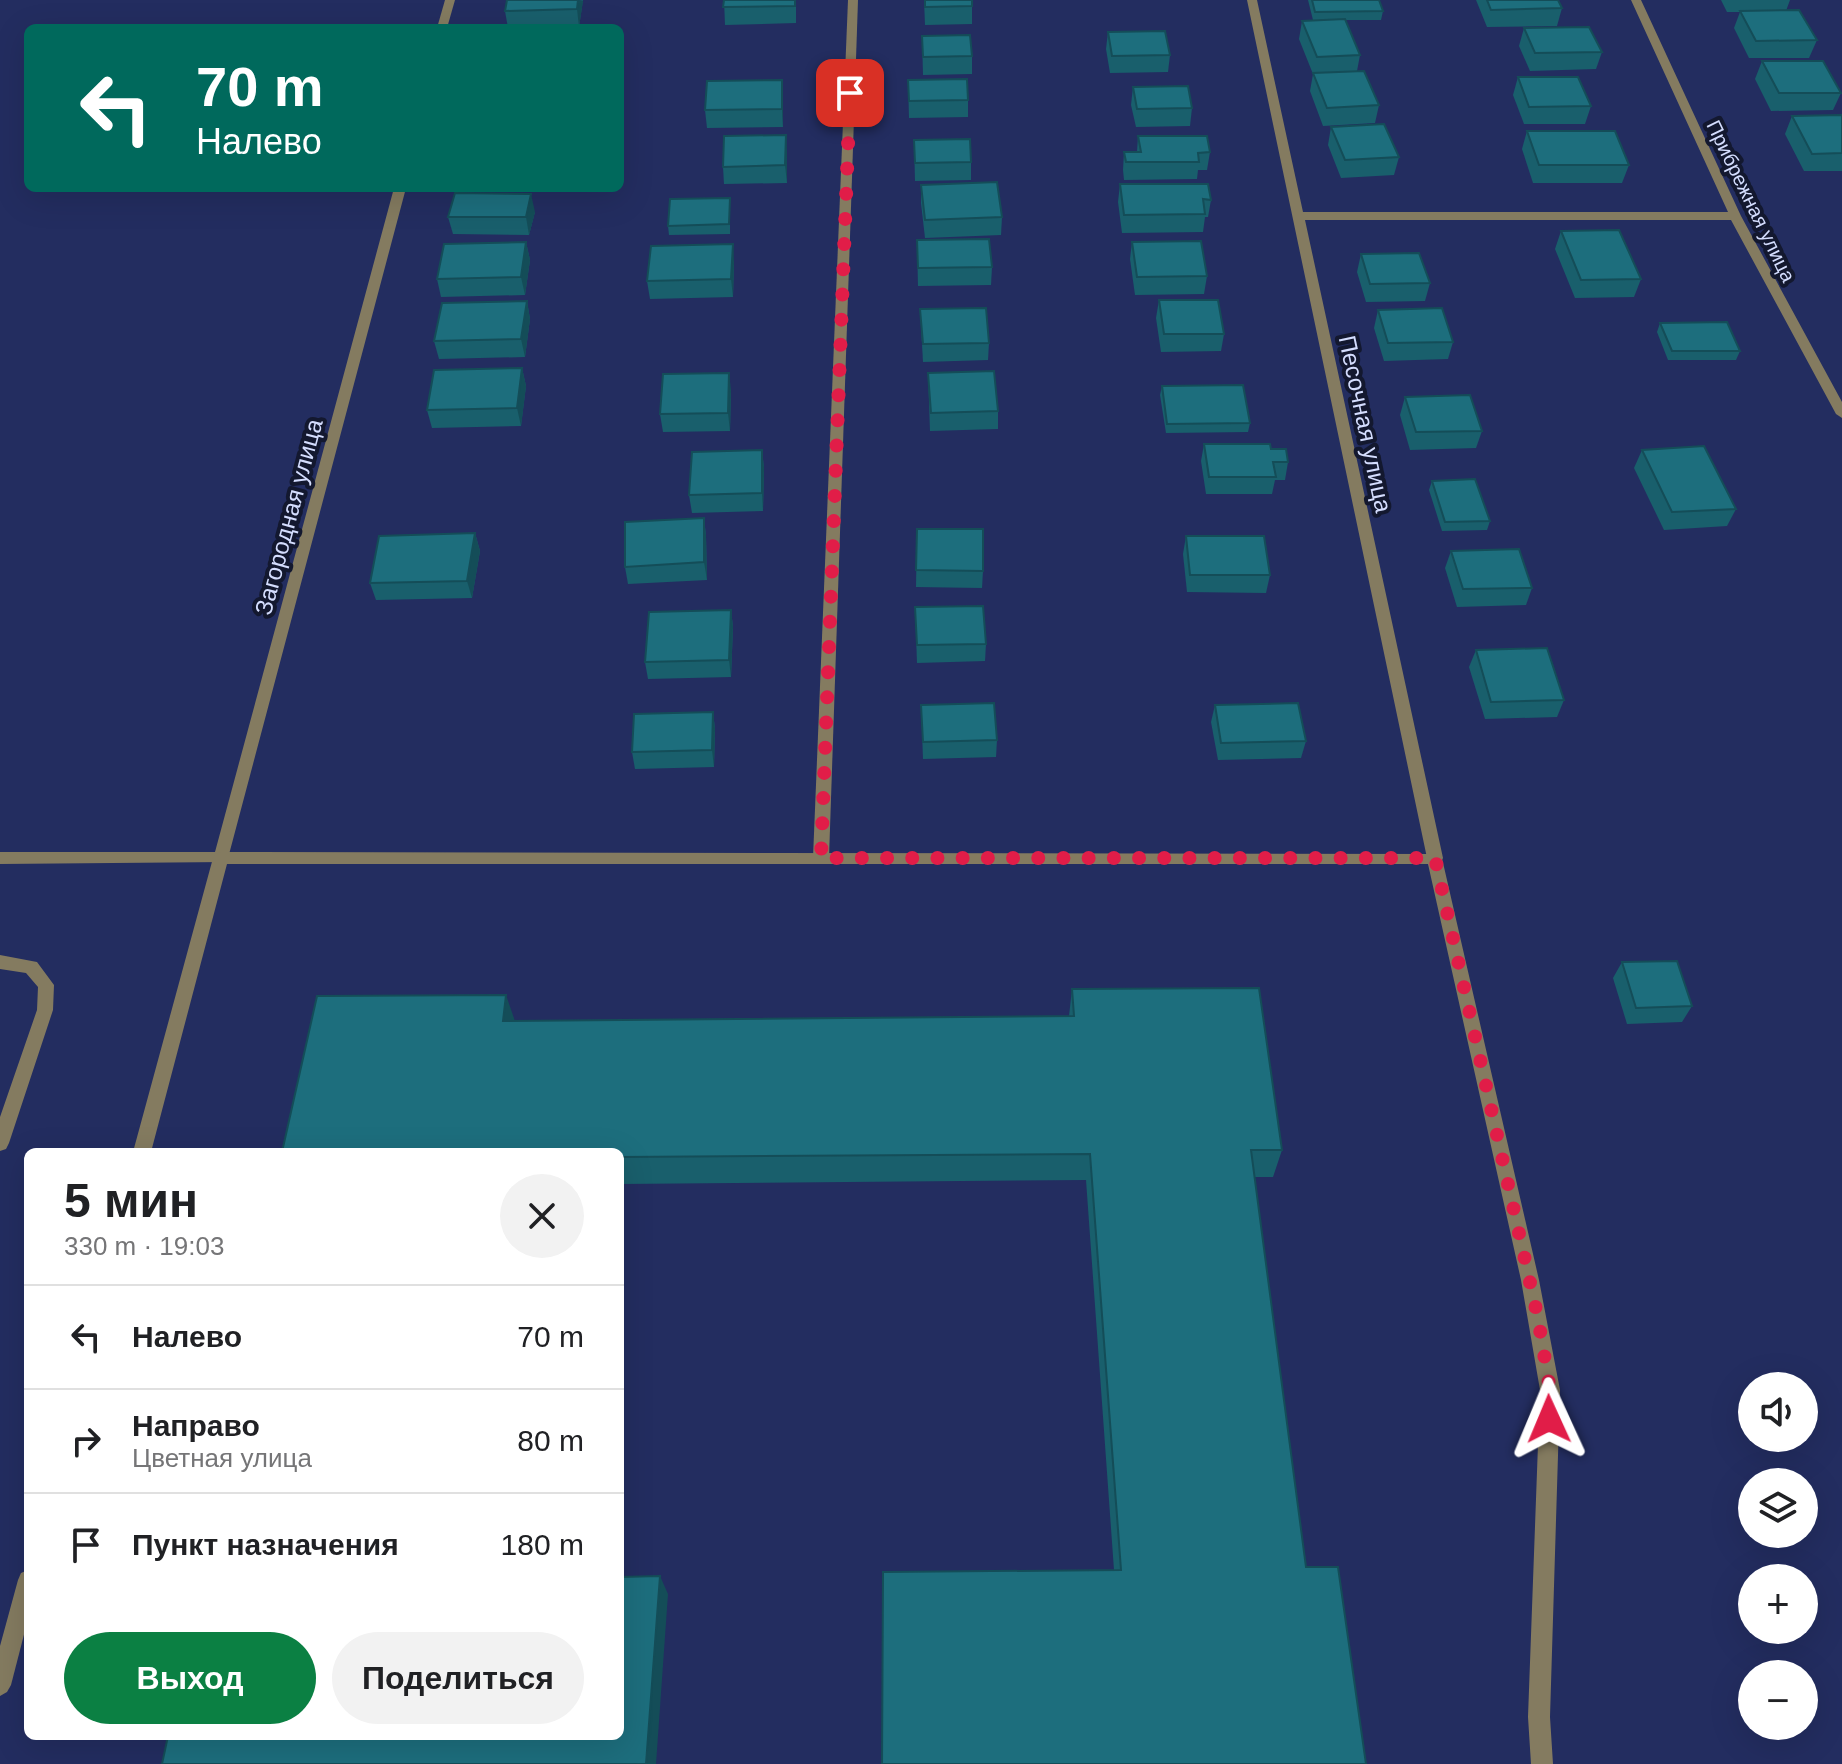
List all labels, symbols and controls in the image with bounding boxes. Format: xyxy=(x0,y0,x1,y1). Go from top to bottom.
text: 70 m xyxy=(196,55,324,118)
icon: left xyxy=(64,56,168,160)
pin xyxy=(816,59,884,127)
icon: arrive xyxy=(828,71,872,115)
street label: Прибрежная улица xyxy=(1702,117,1800,286)
text: Налево xyxy=(196,121,322,162)
street label: Песочная улица xyxy=(1334,333,1398,516)
street label: Загородная улица xyxy=(249,415,328,618)
text: 5 мин xyxy=(64,1174,198,1227)
button: close xyxy=(500,1174,584,1258)
text: 330 m · 19:03 xyxy=(64,1231,224,1261)
icon: left xyxy=(64,1315,108,1359)
text: Налево xyxy=(132,1320,242,1353)
text: 70 m xyxy=(517,1320,584,1353)
map controls xyxy=(1738,1372,1818,1740)
button: sound xyxy=(1738,1372,1818,1452)
position arrow xyxy=(1507,1377,1591,1461)
text: Направо xyxy=(132,1409,260,1442)
icon: right xyxy=(64,1419,108,1463)
text: 80 m xyxy=(517,1424,584,1457)
text: Цветная улица xyxy=(132,1443,312,1473)
button: layers xyxy=(1738,1468,1818,1548)
icon: arrive xyxy=(64,1523,108,1567)
text: Пункт назначения xyxy=(132,1528,399,1561)
text: 180 m xyxy=(501,1528,584,1561)
button: + xyxy=(1738,1564,1818,1644)
button: Выход xyxy=(64,1632,316,1724)
button: Поделиться xyxy=(332,1632,584,1724)
button: − xyxy=(1738,1660,1818,1740)

